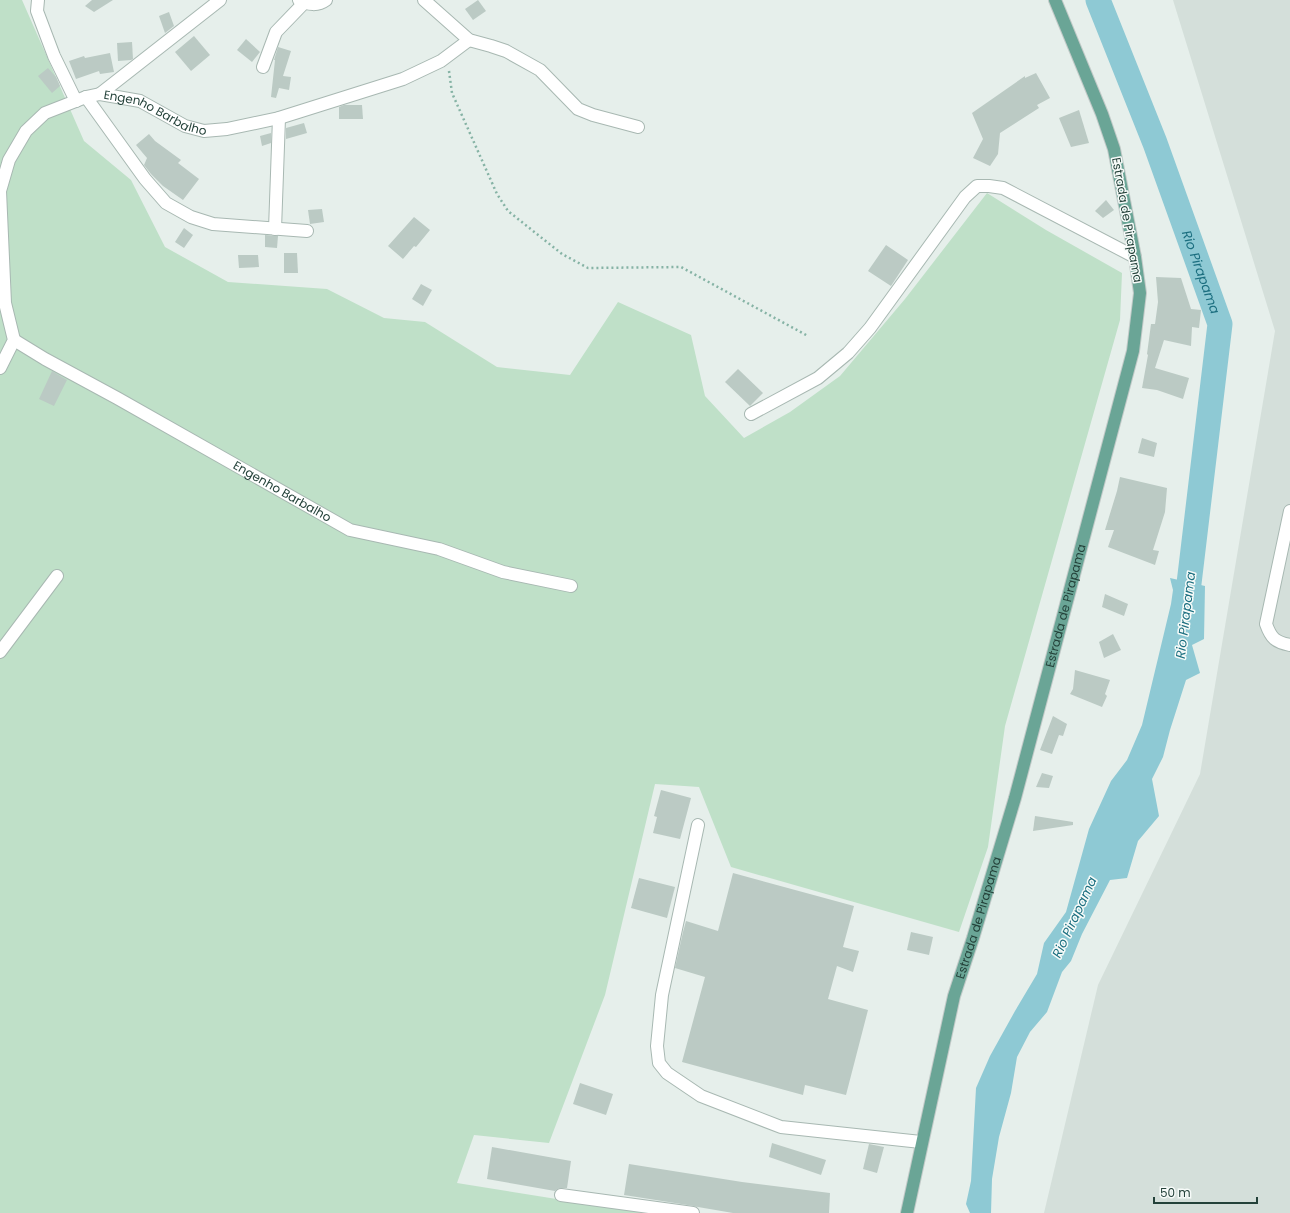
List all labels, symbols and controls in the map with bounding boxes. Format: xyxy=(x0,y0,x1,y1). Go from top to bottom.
street label: Engenho Barbalho xyxy=(103,86,209,139)
street label: Estrada de Pirapama xyxy=(1108,156,1147,284)
water label: Rio Pirapama xyxy=(1177,228,1225,317)
street label: Engenho Barbalho xyxy=(230,457,335,526)
street label: Estrada de Pirapama xyxy=(1041,542,1090,669)
water label: Rio Pirapama xyxy=(1171,570,1200,660)
street label: Estrada de Pirapama xyxy=(951,855,1005,981)
water label: Rio Pirapama xyxy=(1047,873,1102,961)
scale bar xyxy=(1154,1179,1257,1205)
text: 50 m xyxy=(1160,1184,1191,1201)

